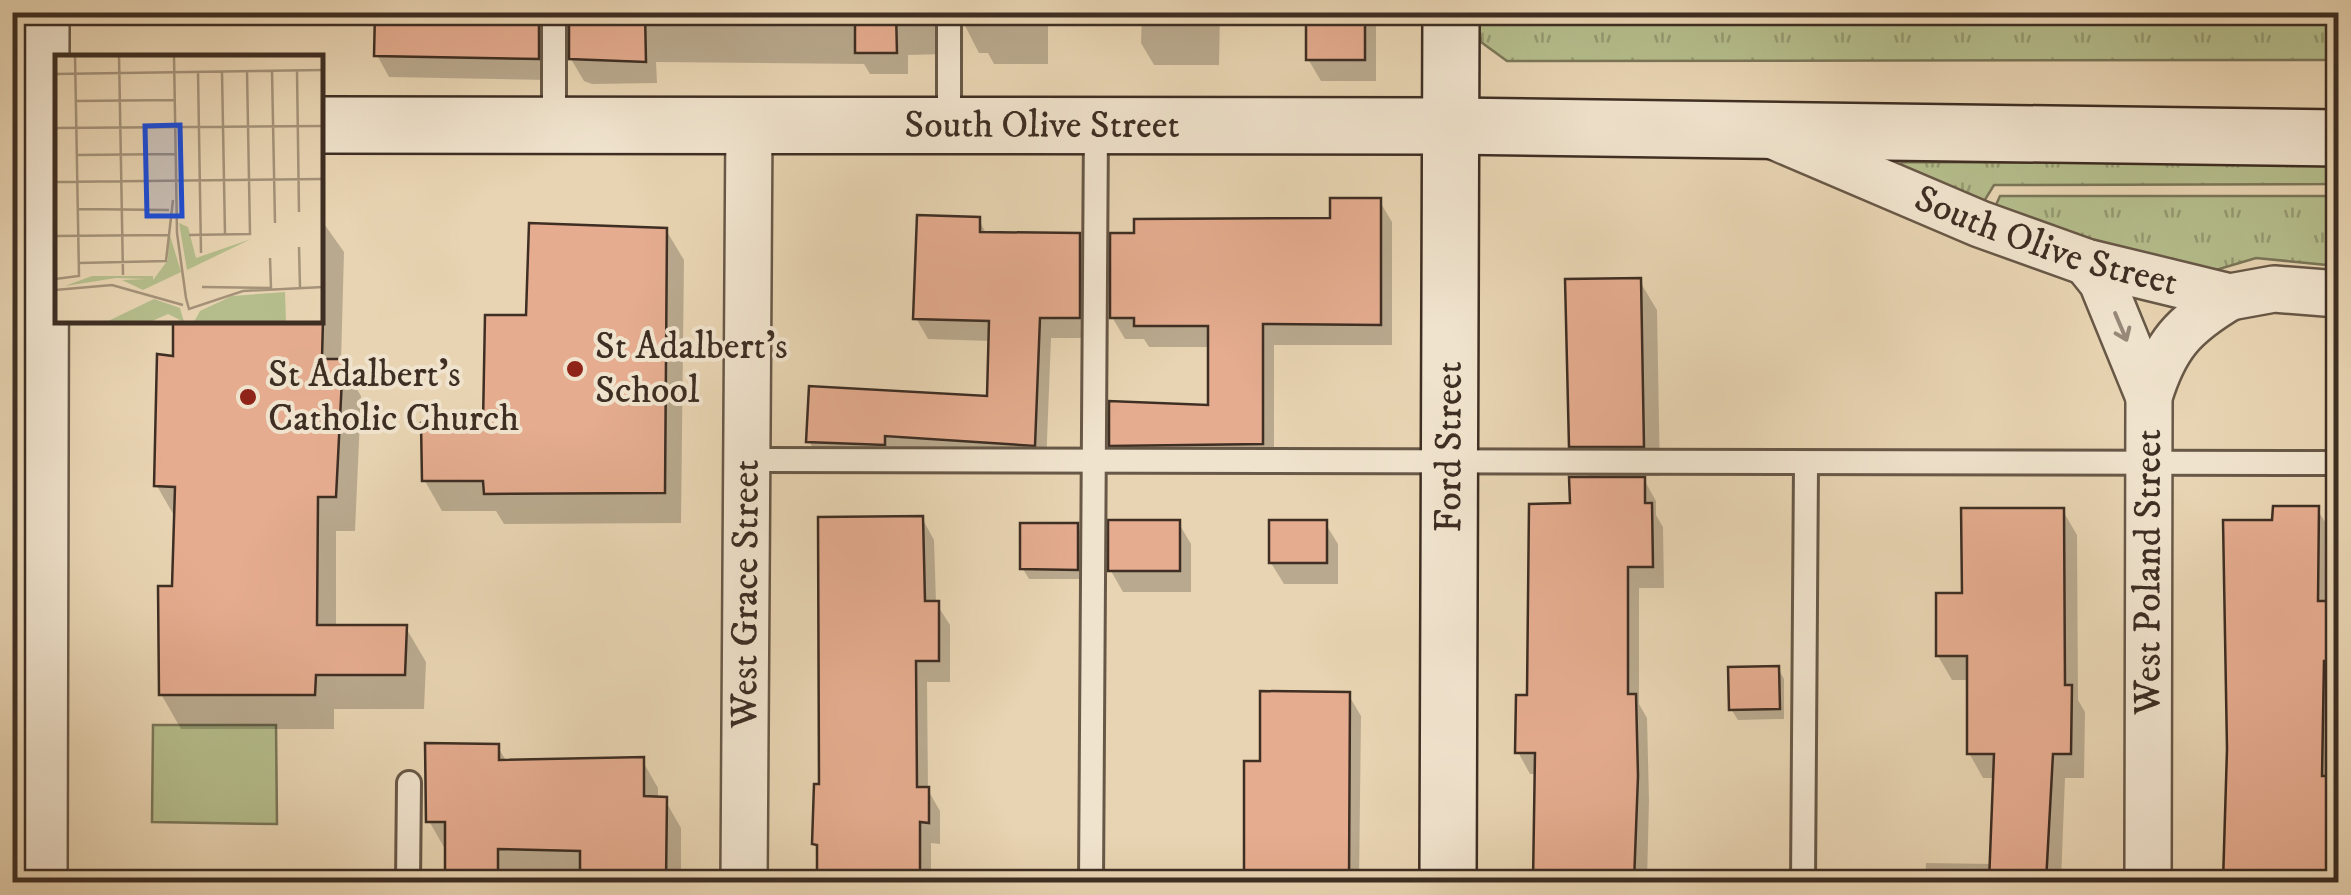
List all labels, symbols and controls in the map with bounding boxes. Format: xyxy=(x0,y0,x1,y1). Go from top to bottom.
inset map xyxy=(55,55,322,322)
street label: South Olive Street xyxy=(904,102,1180,150)
street label: South Olive Street xyxy=(1907,175,2183,307)
one-way arrow xyxy=(2113,311,2131,342)
place label: St Adalbert's School xyxy=(595,323,788,415)
place label: St Adalbert's Catholic Church xyxy=(268,351,519,443)
marker: St Adalbert's School xyxy=(564,358,586,380)
street label: Ford Street xyxy=(1425,361,1474,533)
marker: St Adalbert's Catholic Church xyxy=(237,386,259,408)
street label: West Poland Street xyxy=(2124,429,2173,716)
street label: West Grace Street xyxy=(721,459,771,730)

